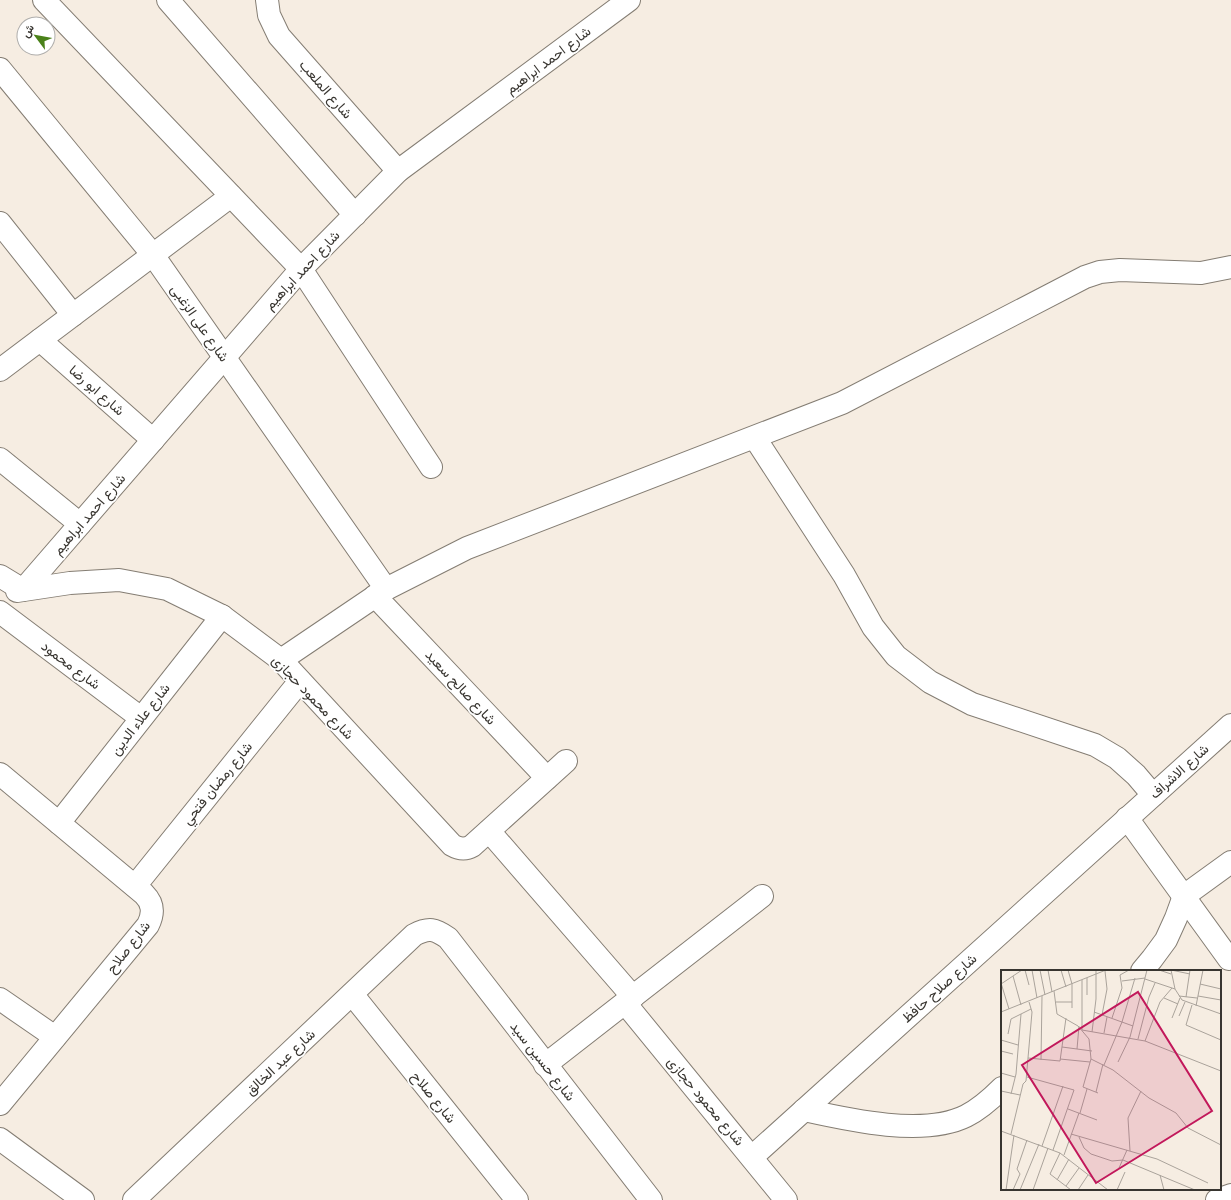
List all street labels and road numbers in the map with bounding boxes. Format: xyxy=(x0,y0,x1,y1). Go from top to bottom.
street label: شارع احمد ابراهيم xyxy=(502,22,595,100)
street label: شارع الملعب xyxy=(294,56,357,124)
street label: شارع احمد ابراهيم xyxy=(261,226,345,315)
street label: شارع على الزغبى xyxy=(165,281,233,366)
street label: شارع ابو رضا xyxy=(64,361,129,421)
street label: شارع احمد ابراهيم xyxy=(49,469,131,560)
street label: شارع محمود xyxy=(37,637,104,695)
street label: شارع صالح سعيد xyxy=(420,646,500,730)
street label: شارع محمود حجازى xyxy=(267,651,358,744)
street label: شارع علاء الدين xyxy=(106,679,175,760)
street label: شارع رمضان فتحي xyxy=(178,738,258,830)
street label: شارع الاشراف xyxy=(1146,740,1214,804)
street label: شارع صلاح xyxy=(102,917,156,978)
street label: شارع صلاح حافظ xyxy=(898,949,982,1028)
street label: شارع حسين سيد xyxy=(505,1018,580,1106)
street label: شارع عبد الخالق xyxy=(241,1025,320,1100)
street label: شارع محمود حجازى xyxy=(662,1053,748,1150)
street label: شارع صلاح xyxy=(406,1068,460,1128)

